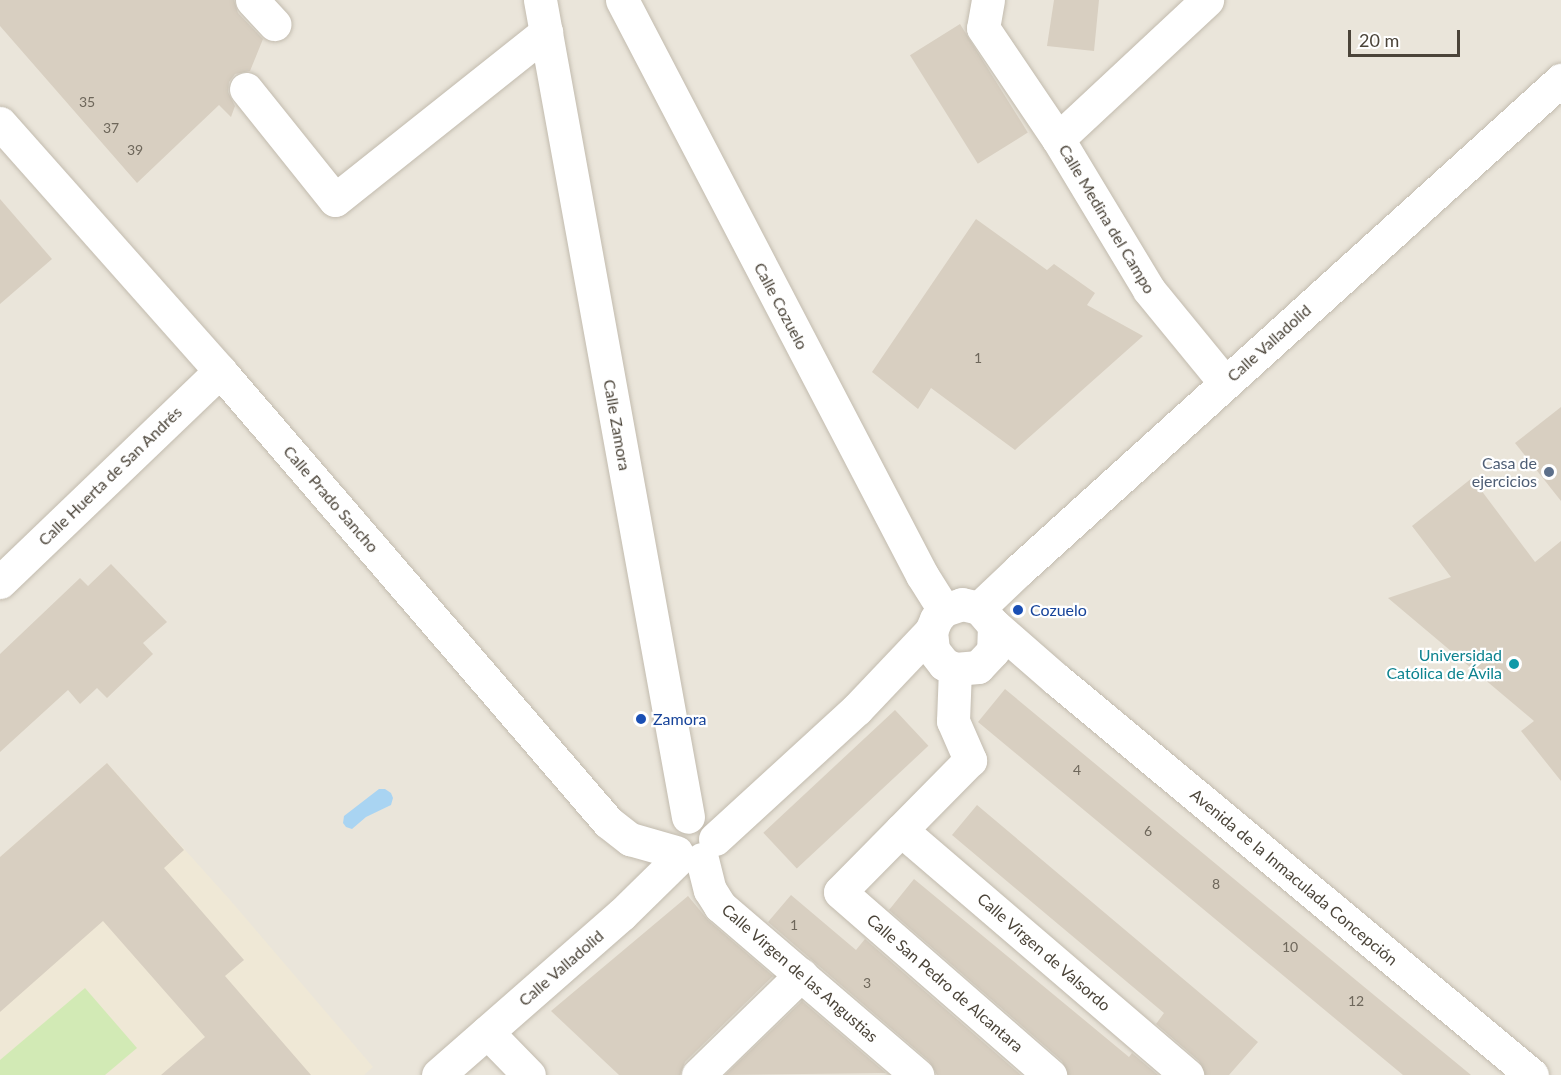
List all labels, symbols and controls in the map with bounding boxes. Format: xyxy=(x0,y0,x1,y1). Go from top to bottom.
scale bar xyxy=(1351,18,1464,56)
text: 20 m xyxy=(1359,29,1399,51)
house number: 35 xyxy=(79,94,95,110)
house number: 37 xyxy=(103,120,119,136)
street label: Calle Medina del Campo xyxy=(1055,141,1159,297)
house number: 39 xyxy=(127,142,143,158)
street label: Calle Cozuelo xyxy=(750,259,812,353)
street label: Calle Valladolid xyxy=(1223,300,1315,386)
house number: 1 xyxy=(974,350,982,366)
street label: Calle Zamora xyxy=(600,378,634,472)
street label: Calle Huerta de San Andrés xyxy=(34,402,186,550)
street label: Calle Prado Sancho xyxy=(279,442,383,556)
place label: Casa de ejercicios xyxy=(1472,453,1537,491)
marker: Casa de ejercicios xyxy=(1542,465,1556,479)
place label: Cozuelo xyxy=(1030,600,1087,620)
marker: Cozuelo xyxy=(1011,603,1025,617)
place label: Universidad Católica de Ávila xyxy=(1386,645,1502,683)
marker: Universidad Católica de Ávila xyxy=(1507,657,1521,671)
place label: Zamora xyxy=(653,709,706,729)
marker: Zamora xyxy=(634,712,648,726)
house number: 4 xyxy=(1073,762,1081,778)
street label: Avenida de la Inmaculada Concepción xyxy=(1187,785,1401,969)
house number: 6 xyxy=(1144,823,1152,839)
house number: 8 xyxy=(1212,876,1220,892)
street label: Calle Virgen de Valsordo xyxy=(973,889,1115,1015)
street label: Calle Virgen de las Angustias xyxy=(718,900,882,1046)
street label: Calle San Pedro de Alcantara xyxy=(863,910,1027,1056)
house number: 1 xyxy=(790,917,798,933)
street label: Calle Valladolid xyxy=(515,926,607,1010)
house number: 10 xyxy=(1282,939,1298,955)
house number: 3 xyxy=(863,975,871,991)
house number: 12 xyxy=(1348,993,1364,1009)

